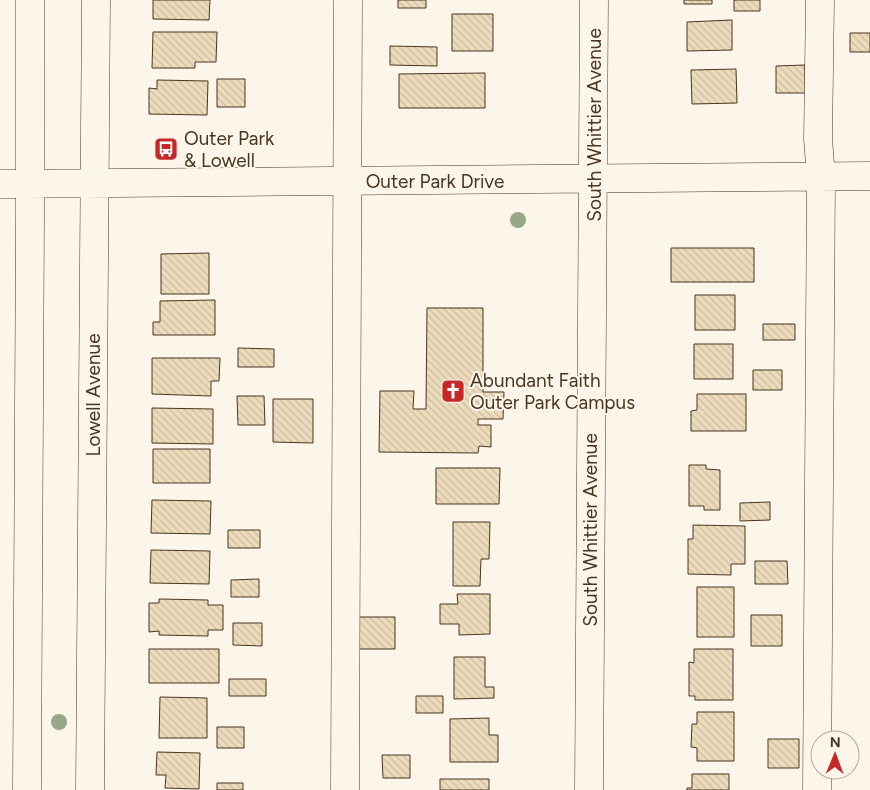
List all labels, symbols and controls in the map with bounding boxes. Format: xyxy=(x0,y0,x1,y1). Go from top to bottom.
street label: South Whittier Avenue xyxy=(583,28,606,222)
place label: Outer Park & Lowell xyxy=(184,127,275,172)
bus stop icon: Outer Park & Lowell xyxy=(153,136,179,162)
street label: Outer Park Drive xyxy=(366,170,504,193)
street label: Lowell Avenue xyxy=(82,334,105,457)
place label: Abundant Faith Outer Park Campus xyxy=(470,369,635,414)
church icon: Abundant Faith Outer Park Campus xyxy=(440,378,466,404)
street label: South Whittier Avenue xyxy=(579,433,602,627)
north arrow xyxy=(810,730,860,780)
text: N xyxy=(830,734,841,751)

